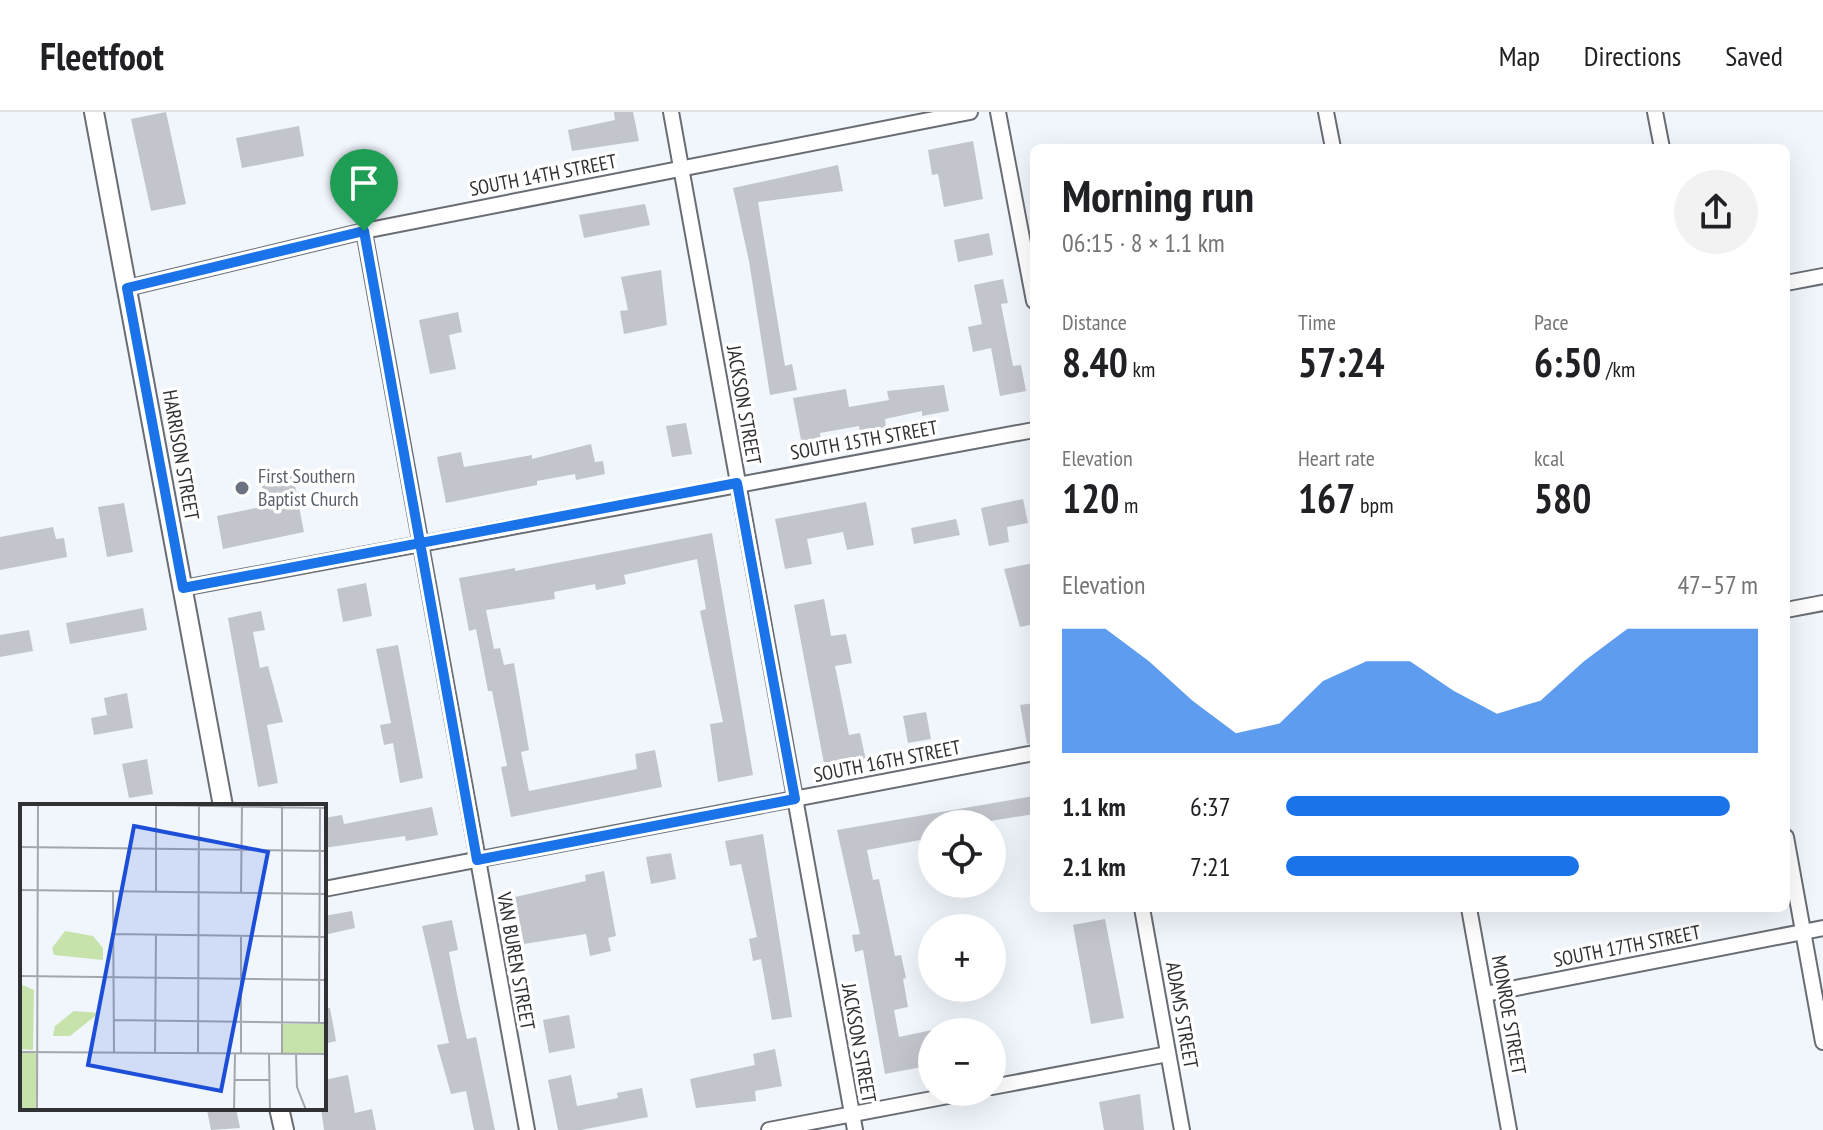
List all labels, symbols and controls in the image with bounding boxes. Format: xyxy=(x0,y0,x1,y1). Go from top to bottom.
text: Fleetfoot xyxy=(40,31,164,80)
text: Map xyxy=(1499,37,1540,74)
text: Directions xyxy=(1584,37,1681,74)
text: Saved xyxy=(1725,37,1783,74)
street label: SOUTH 14TH STREET xyxy=(467,148,619,202)
pin xyxy=(330,149,398,231)
icon: arrive xyxy=(342,161,386,205)
text: Morning run xyxy=(1062,167,1254,224)
button: share xyxy=(1674,170,1758,254)
text: 06:15 · 8 × 1.1 km xyxy=(1062,226,1225,259)
text: Distance xyxy=(1062,308,1127,336)
text: Time xyxy=(1298,308,1336,336)
text: Pace xyxy=(1534,308,1569,336)
text: 8.40 xyxy=(1062,336,1128,388)
text: 57:24 xyxy=(1298,336,1385,388)
text: 6:50 xyxy=(1534,336,1601,388)
street label: JACKSON STREET xyxy=(721,342,767,467)
text: km xyxy=(1128,355,1155,383)
text: /km xyxy=(1601,355,1635,383)
street label: HARRISON STREET xyxy=(157,388,205,522)
street label: SOUTH 15TH STREET xyxy=(788,414,940,466)
text: Elevation xyxy=(1062,444,1133,472)
text: Heart rate xyxy=(1298,444,1375,472)
text: kcal xyxy=(1534,444,1564,472)
place label: First Southern Baptist Church xyxy=(258,463,359,512)
text: 120 xyxy=(1062,472,1119,524)
text: 167 xyxy=(1298,472,1355,524)
text: 580 xyxy=(1534,472,1591,524)
marker: First Southern Baptist Church xyxy=(233,479,251,497)
text: m xyxy=(1119,491,1138,519)
text: bpm xyxy=(1355,491,1393,519)
text: Elevation xyxy=(1062,568,1145,601)
text: 47–57 m xyxy=(1677,568,1758,601)
street label: SOUTH 16TH STREET xyxy=(811,734,963,788)
text: 1.1 km xyxy=(1062,790,1126,823)
text: 6:37 xyxy=(1190,790,1230,823)
inset map xyxy=(20,804,326,1110)
map controls xyxy=(918,810,1006,1106)
button: locate xyxy=(918,810,1006,898)
text: 2.1 km xyxy=(1062,850,1126,883)
text: 7:21 xyxy=(1190,850,1230,883)
street label: VAN BUREN STREET xyxy=(491,889,541,1032)
button: + xyxy=(918,914,1006,1002)
street label: SOUTH 17TH STREET xyxy=(1551,919,1703,973)
street label: MONROE STREET xyxy=(1486,953,1532,1077)
street label: ADAMS STREET xyxy=(1160,960,1204,1070)
street label: JACKSON STREET xyxy=(836,980,882,1105)
button: − xyxy=(918,1018,1006,1106)

